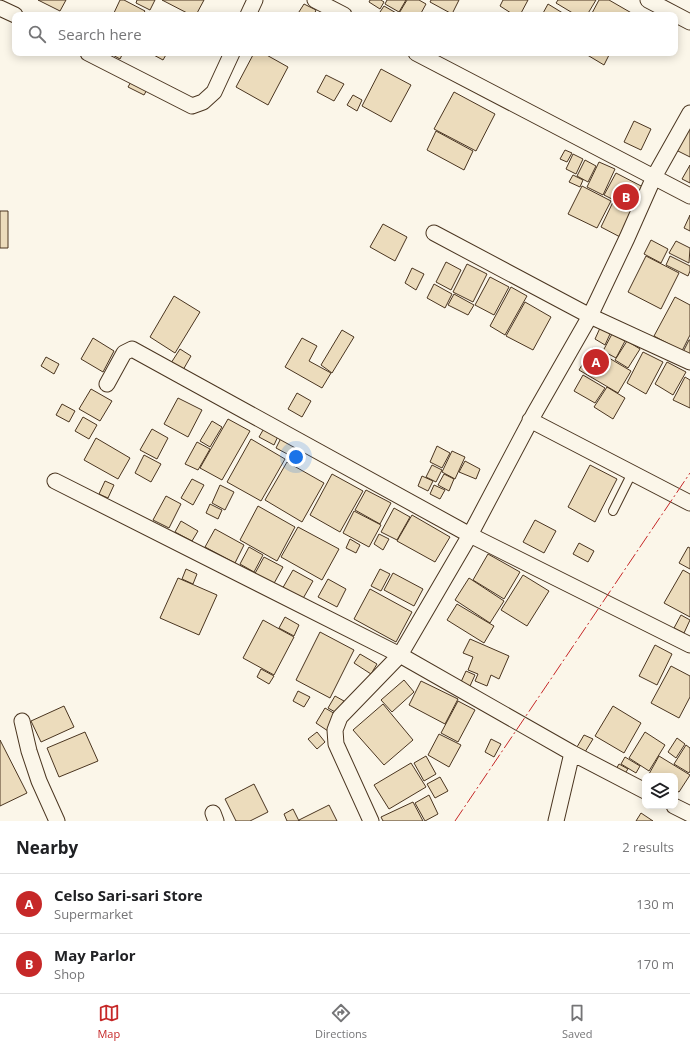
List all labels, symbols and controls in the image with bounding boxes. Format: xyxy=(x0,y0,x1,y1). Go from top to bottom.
search box xyxy=(12,12,678,56)
icon: search xyxy=(26,23,48,45)
text: Search here xyxy=(58,24,142,44)
pin: B xyxy=(613,182,639,212)
pin: A xyxy=(583,347,609,377)
your location xyxy=(286,447,306,467)
map controls xyxy=(642,773,678,809)
button: layers xyxy=(642,773,678,809)
text: Nearby xyxy=(16,836,78,859)
text: 2 results xyxy=(622,838,674,856)
text: Celso Sari-sari Store xyxy=(54,885,203,905)
text: A xyxy=(25,895,33,913)
text: 130 m xyxy=(636,895,674,913)
text: Supermarket xyxy=(54,905,133,923)
text: May Parlor xyxy=(54,945,136,965)
text: B xyxy=(25,955,33,973)
text: 170 m xyxy=(636,955,674,973)
text: Shop xyxy=(54,965,85,983)
tab: Map xyxy=(97,1002,120,1041)
tab: Directions xyxy=(315,1002,367,1041)
tab: Saved xyxy=(562,1002,593,1041)

